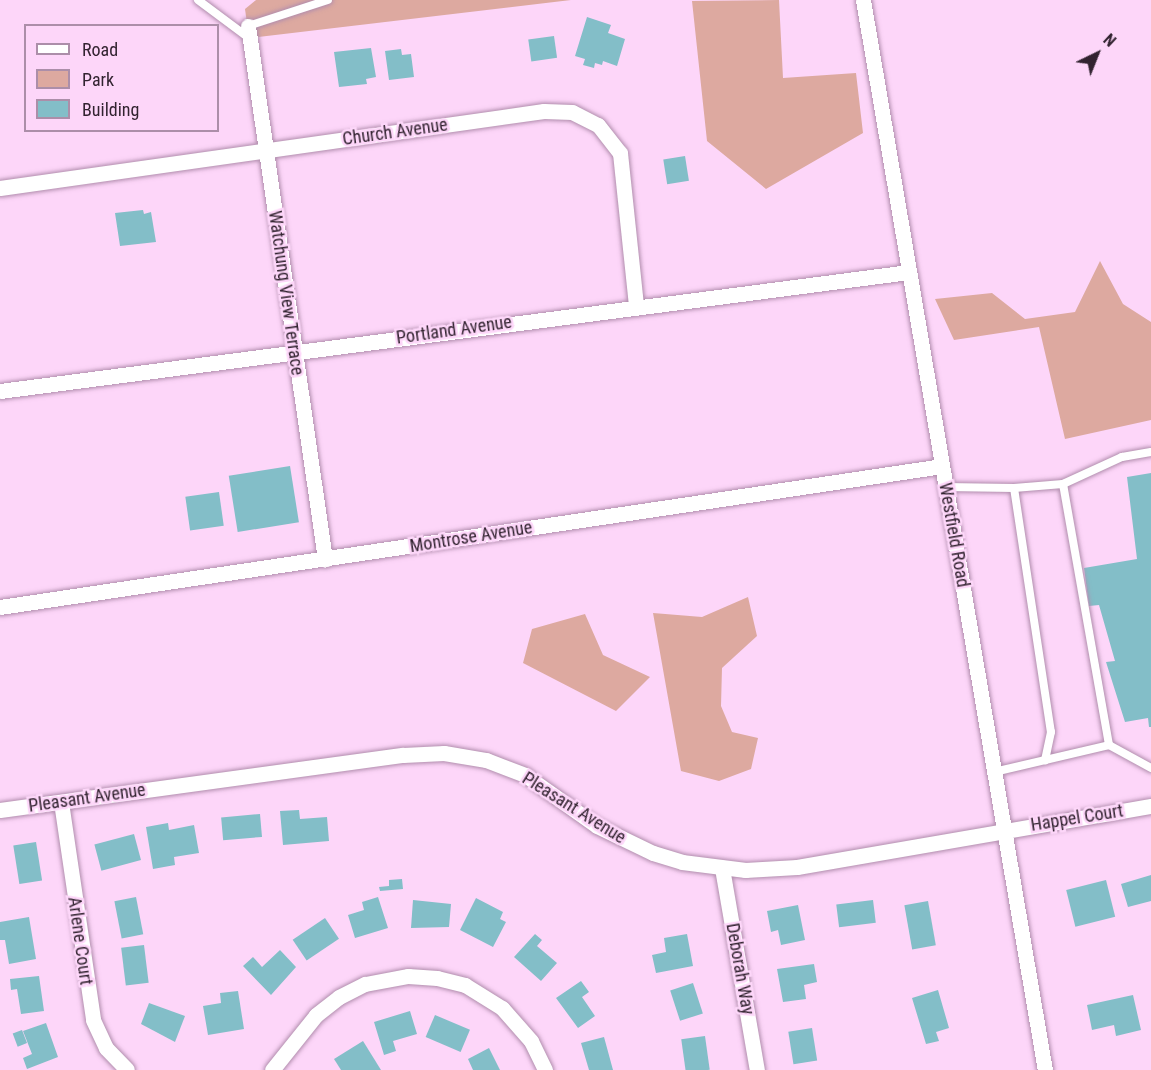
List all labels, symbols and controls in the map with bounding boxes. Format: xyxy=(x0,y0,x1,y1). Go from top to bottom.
legend xyxy=(24,24,219,132)
north arrow xyxy=(1067,24,1127,84)
text: N xyxy=(1100,30,1120,51)
text: Road xyxy=(82,39,118,60)
text: Park xyxy=(82,69,114,90)
text: Building xyxy=(82,99,139,120)
street label: Church Avenue xyxy=(341,114,449,150)
street label: Watchung View Terrace xyxy=(264,209,308,377)
street label: Portland Avenue xyxy=(395,311,513,349)
street label: Westfield Road xyxy=(934,481,974,589)
street label: Montrose Avenue xyxy=(408,517,534,557)
street label: Pleasant Avenue xyxy=(518,768,630,848)
street label: Pleasant Avenue xyxy=(27,779,147,817)
street label: Happel Court xyxy=(1029,800,1125,836)
street label: Arlene Court xyxy=(63,895,97,987)
street label: Deborah Way xyxy=(721,922,759,1016)

